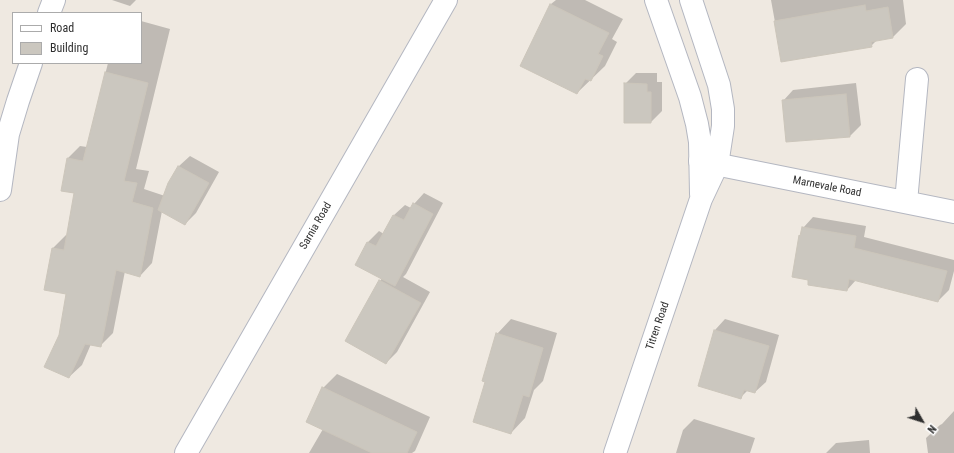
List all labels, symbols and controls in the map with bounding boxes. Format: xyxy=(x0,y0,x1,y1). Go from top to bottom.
legend xyxy=(12,12,142,64)
text: Road xyxy=(50,21,74,35)
text: Building xyxy=(50,41,88,55)
street label: Marnevale Road xyxy=(792,174,862,200)
street label: Sarnia Road xyxy=(297,200,335,252)
street label: Titren Road xyxy=(644,300,672,352)
north arrow xyxy=(902,401,942,441)
text: N xyxy=(925,422,939,436)

